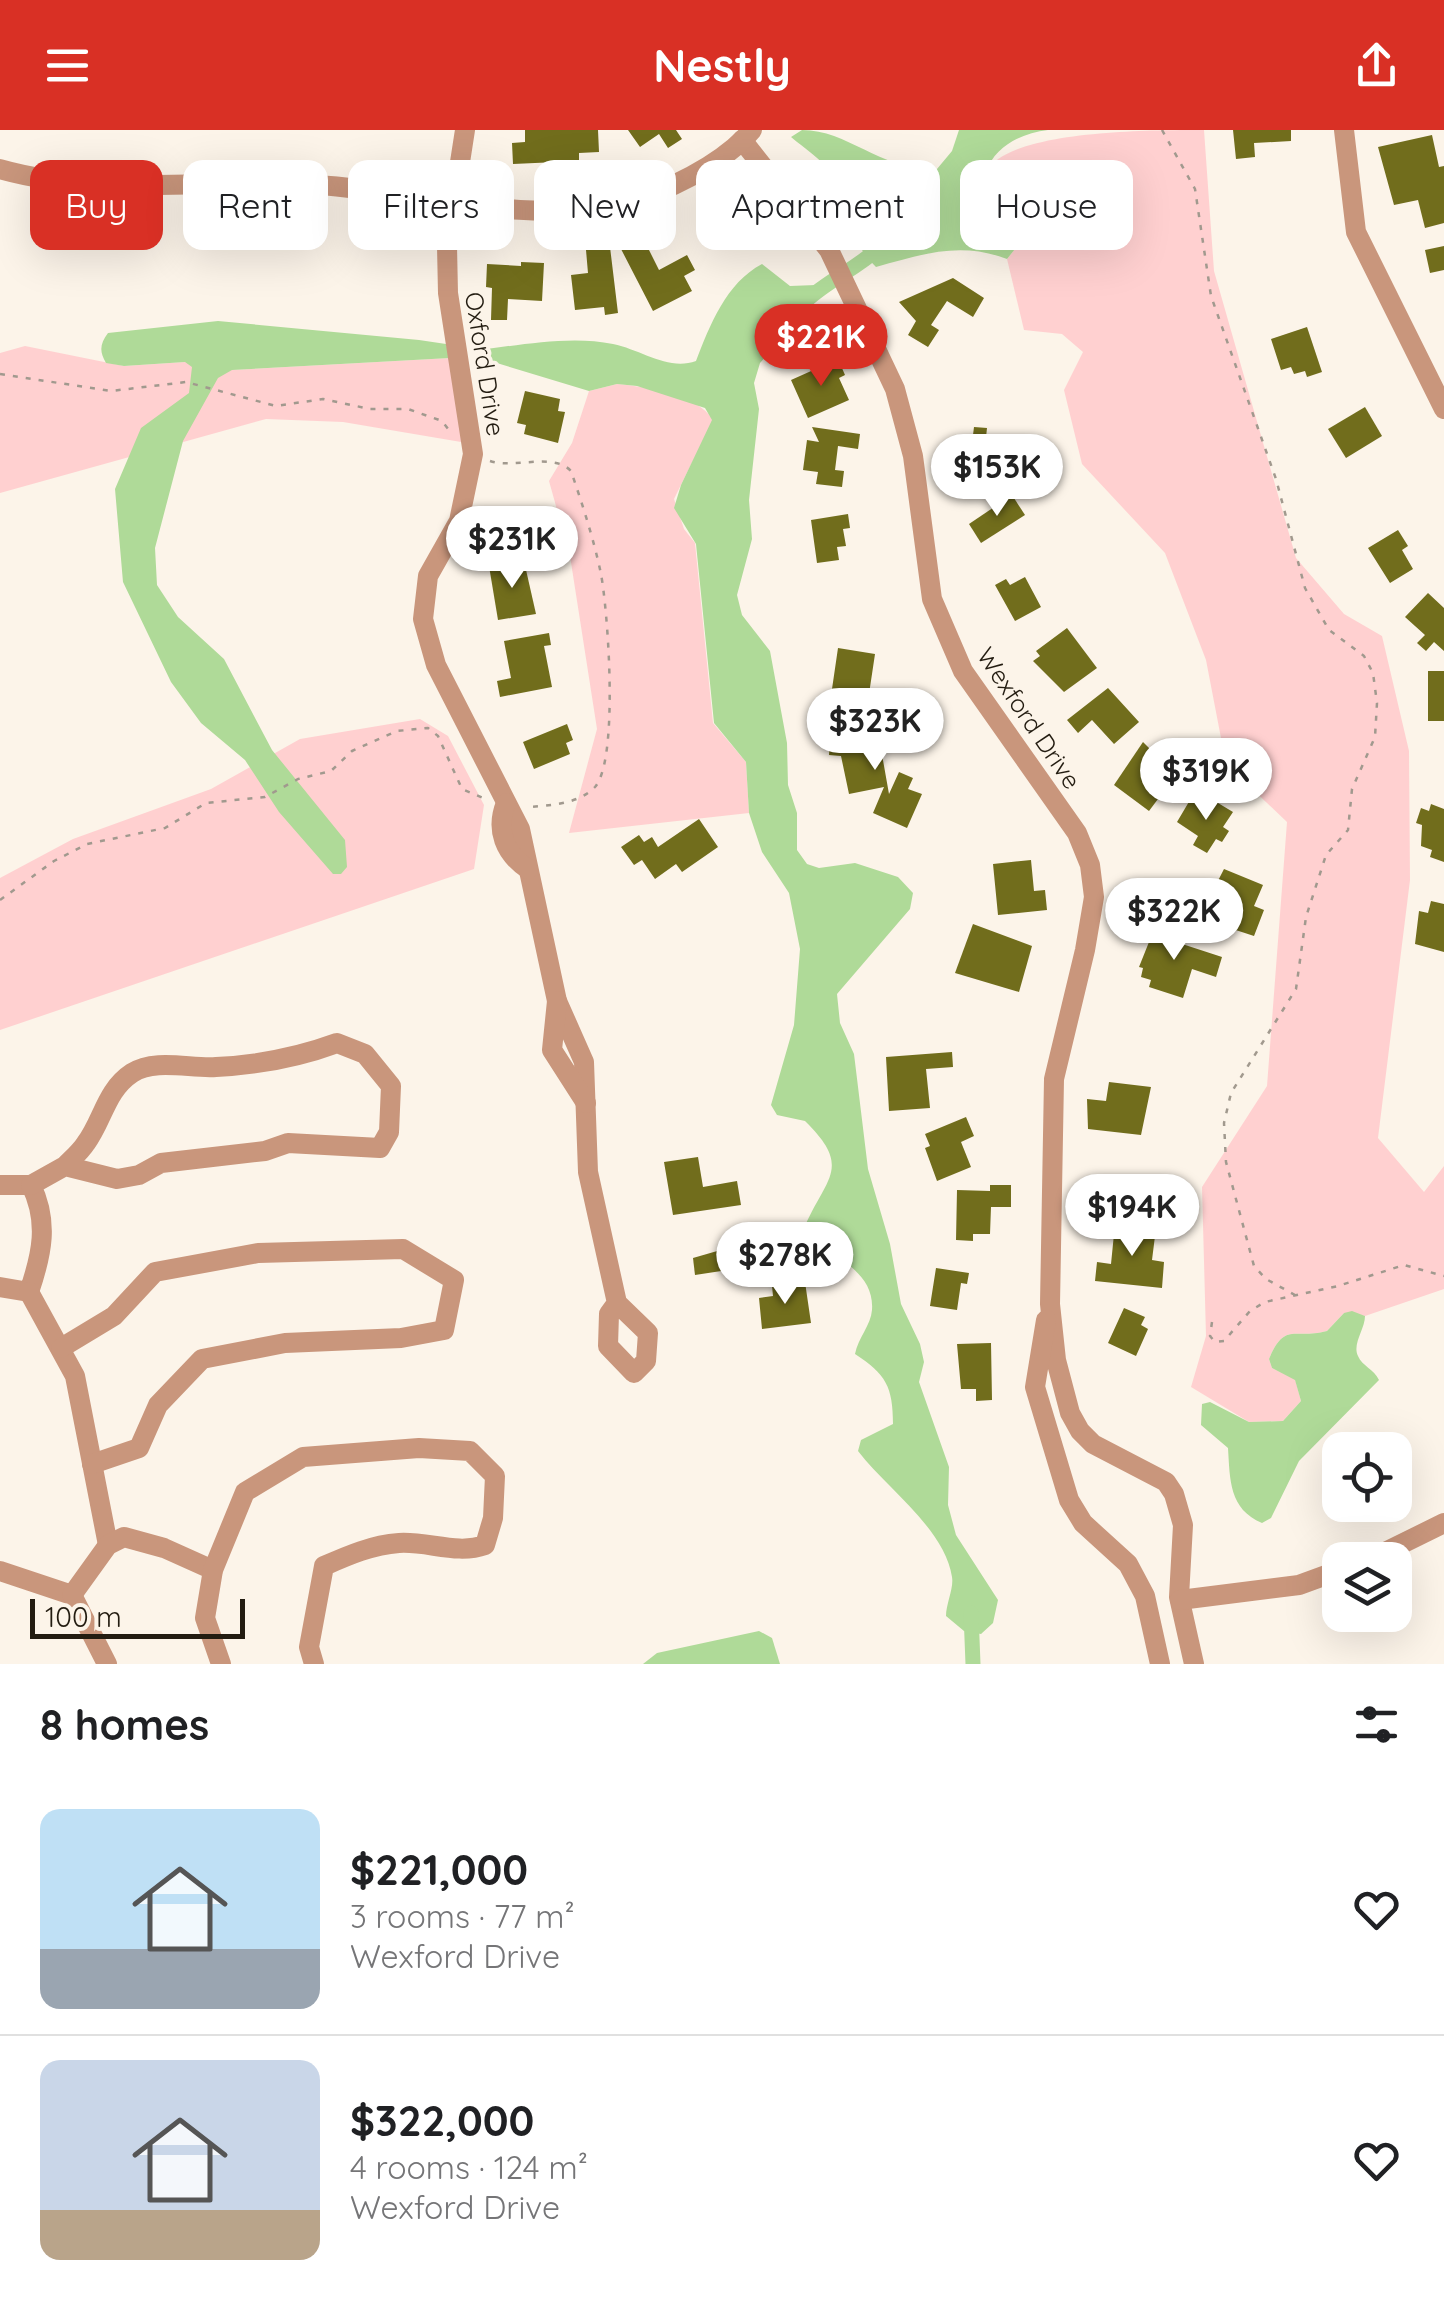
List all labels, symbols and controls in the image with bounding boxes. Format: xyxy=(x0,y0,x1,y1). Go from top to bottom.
text: Nestly xyxy=(653,37,791,93)
icon: menu xyxy=(40,38,95,93)
icon: share xyxy=(1349,38,1404,93)
chip: Buy xyxy=(30,160,163,250)
chip: Rent xyxy=(183,160,328,250)
chip: Filters xyxy=(348,160,514,250)
chip: New xyxy=(534,160,676,250)
chip: Apartment xyxy=(696,160,940,250)
chip: House xyxy=(960,160,1133,250)
street label: Oxford Drive xyxy=(459,290,512,438)
pin: $221K xyxy=(751,304,891,389)
text: $221K xyxy=(777,316,865,356)
pin: $153K xyxy=(927,434,1067,519)
text: $153K xyxy=(953,446,1041,486)
pin: $231K xyxy=(442,506,582,591)
text: $231K xyxy=(468,518,556,558)
street label: Wexford Drive xyxy=(971,641,1088,794)
pin: $323K xyxy=(805,688,945,773)
text: $323K xyxy=(829,700,921,740)
pin: $319K xyxy=(1136,738,1276,823)
text: $319K xyxy=(1162,750,1250,790)
pin: $322K xyxy=(1104,878,1244,963)
text: $322K xyxy=(1127,890,1221,930)
pin: $194K xyxy=(1062,1174,1202,1259)
text: $194K xyxy=(1087,1186,1177,1226)
pin: $278K xyxy=(715,1222,855,1307)
text: $278K xyxy=(738,1234,832,1274)
map controls xyxy=(1322,1432,1412,1632)
button: locate xyxy=(1322,1432,1412,1522)
button: layers xyxy=(1322,1542,1412,1632)
scale bar xyxy=(30,1594,245,1638)
text: 100 m xyxy=(45,1599,122,1634)
icon: filters xyxy=(1349,1697,1404,1752)
text: 8 homes xyxy=(40,1698,209,1751)
text: $221,000 xyxy=(350,1843,528,1896)
icon: home xyxy=(120,1849,240,1969)
icon: heart xyxy=(1349,1882,1404,1937)
text: 3 rooms · 77 m² xyxy=(350,1896,575,1936)
text: Wexford Drive xyxy=(350,1936,560,1976)
text: $322,000 xyxy=(350,2094,534,2147)
icon: home xyxy=(120,2100,240,2220)
icon: heart xyxy=(1349,2133,1404,2188)
text: 4 rooms · 124 m² xyxy=(350,2147,588,2187)
text: Wexford Drive xyxy=(350,2187,560,2227)

